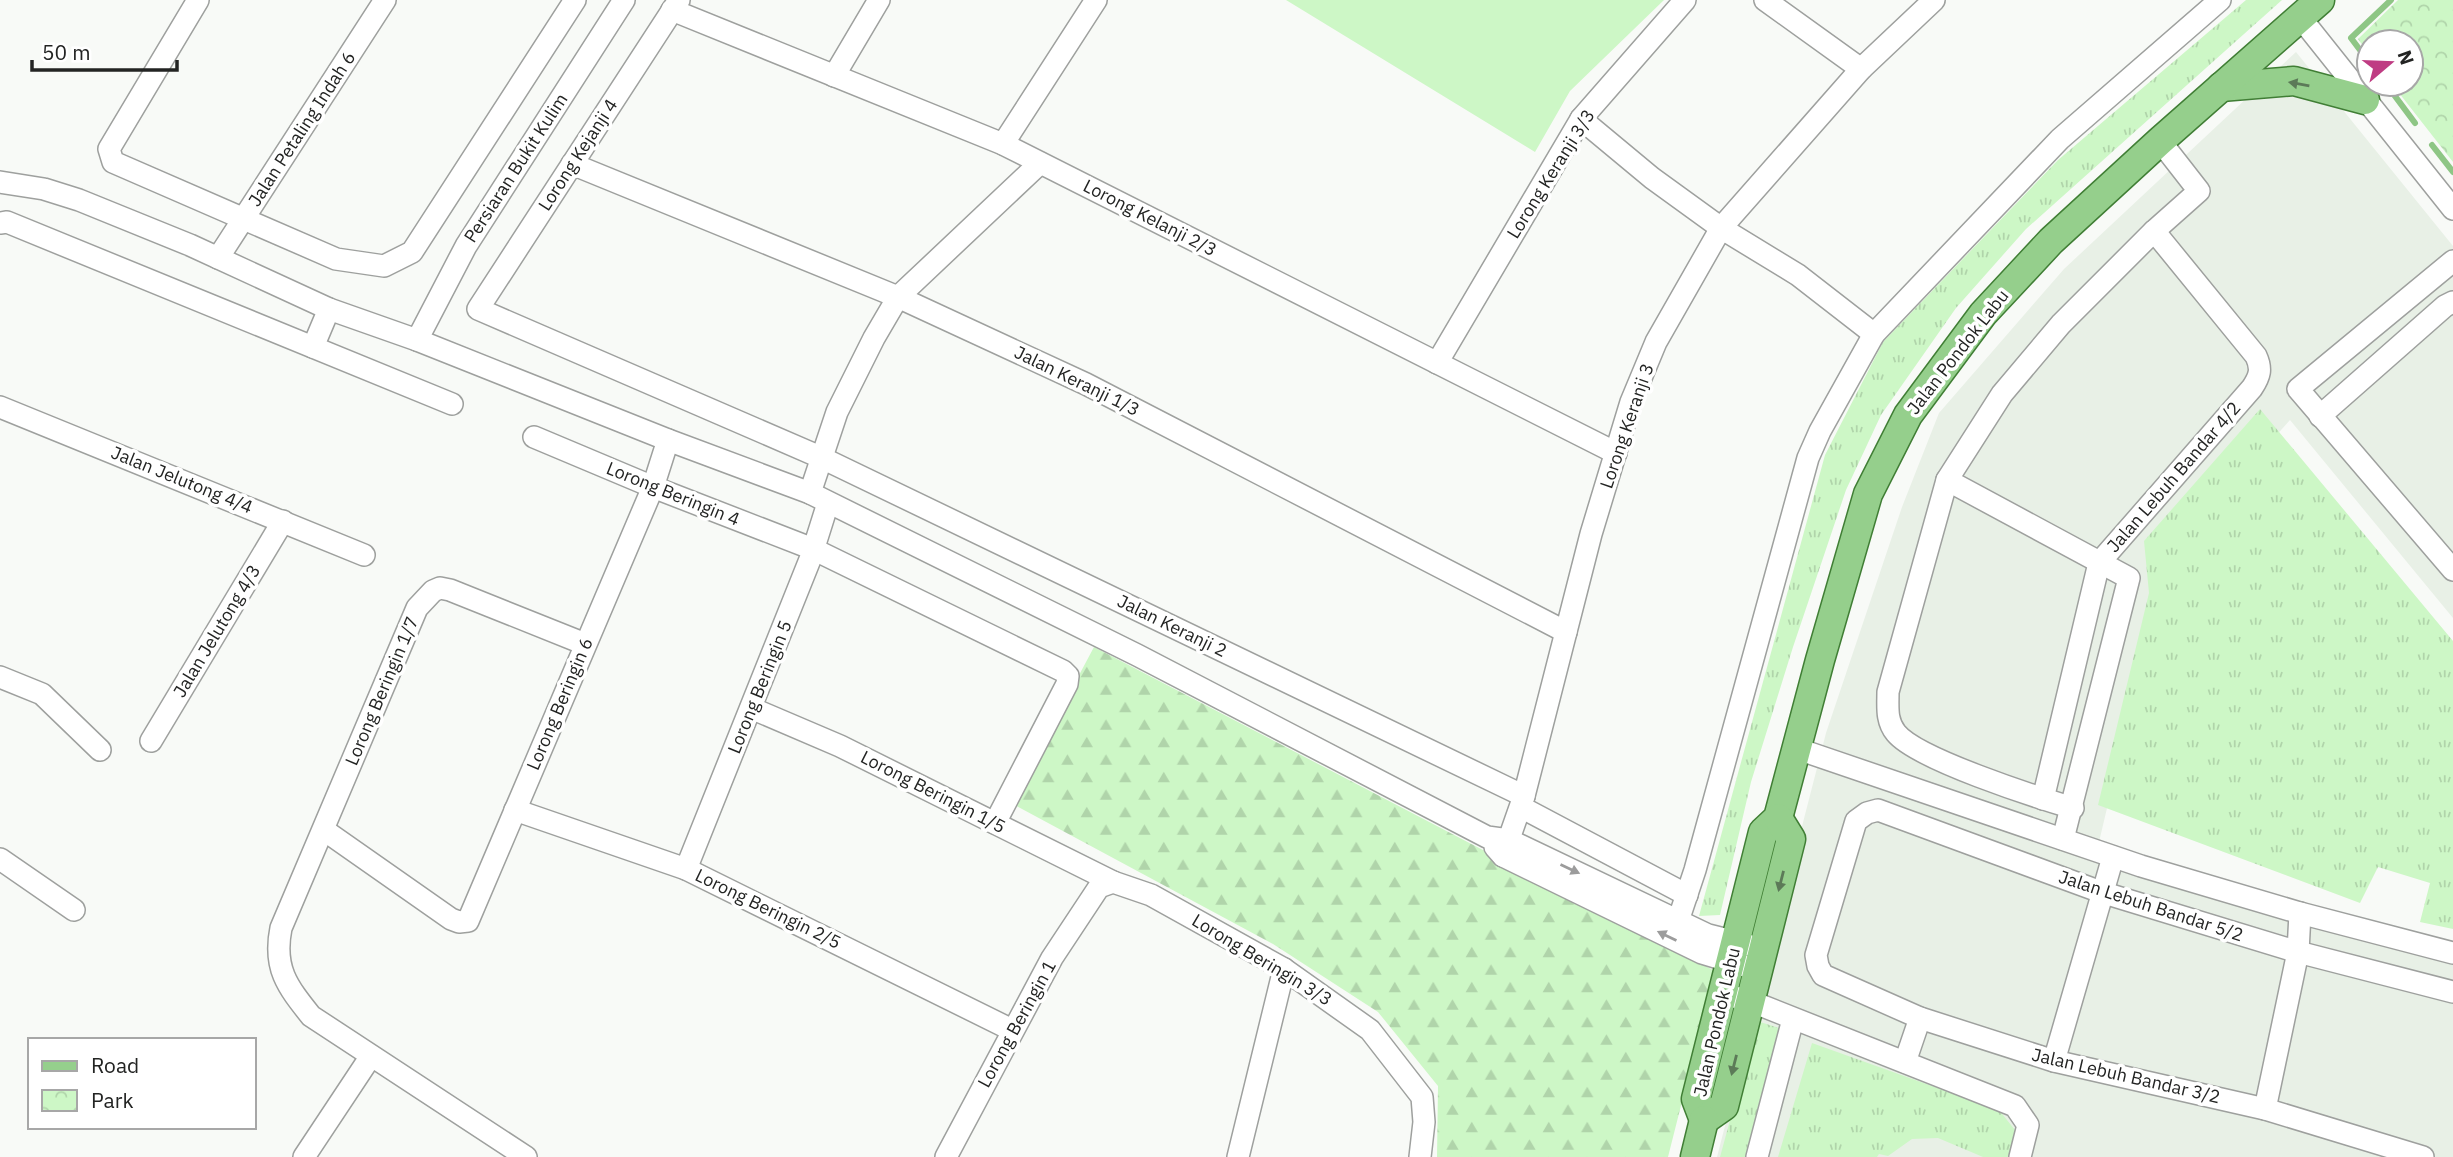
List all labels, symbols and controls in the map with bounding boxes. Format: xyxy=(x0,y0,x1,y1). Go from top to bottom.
scale bar xyxy=(32,28,177,72)
north arrow xyxy=(2355,28,2425,98)
text: 50 m xyxy=(42,38,91,66)
street label: Jalan Petaling Indah 6 xyxy=(243,47,360,211)
text: N xyxy=(2392,47,2420,68)
one-way arrow xyxy=(2288,78,2310,89)
street label: Persiaran Bukit Kulim xyxy=(459,89,573,247)
street label: Lorong Kejanji 4 xyxy=(533,94,622,215)
street label: Lorong Keranji 3/3 xyxy=(1501,105,1600,243)
street label: Lorong Kelanji 2/3 xyxy=(1080,174,1221,261)
street label: Jalan Pondok Labu xyxy=(1902,285,2014,419)
street label: Jalan Keranji 1/3 xyxy=(1011,340,1144,421)
street label: Lorong Keranji 3 xyxy=(1594,360,1659,491)
street label: Jalan Lebuh Bandar 4/2 xyxy=(2102,396,2245,557)
street label: Jalan Jelutong 4/4 xyxy=(108,441,257,519)
street label: Lorong Beringin 4 xyxy=(603,456,743,531)
street label: Jalan Jelutong 4/3 xyxy=(168,560,265,701)
street label: Jalan Keranji 2 xyxy=(1114,589,1231,662)
street label: Lorong Beringin 1/7 xyxy=(340,613,423,769)
street label: Lorong Beringin 5 xyxy=(722,617,797,757)
street label: Lorong Beringin 6 xyxy=(521,634,598,774)
street label: Lorong Beringin 1/5 xyxy=(857,745,1009,838)
street label: Lorong Beringin 2/5 xyxy=(692,863,845,954)
one-way arrow xyxy=(1560,864,1580,875)
street label: Jalan Lebuh Bandar 5/2 xyxy=(2056,865,2246,946)
one-way arrow xyxy=(1775,870,1786,892)
street label: Lorong Beringin 3/3 xyxy=(1188,909,1337,1010)
one-way arrow xyxy=(1657,931,1677,942)
street label: Jalan Pondok Labu xyxy=(1688,945,1745,1099)
street label: Lorong Beringin 1 xyxy=(972,956,1061,1091)
legend xyxy=(28,1038,256,1129)
street label: Jalan Lebuh Bandar 3/2 xyxy=(2030,1043,2223,1108)
text: Road xyxy=(91,1051,139,1079)
one-way arrow xyxy=(1728,1054,1739,1076)
text: Park xyxy=(91,1086,134,1114)

